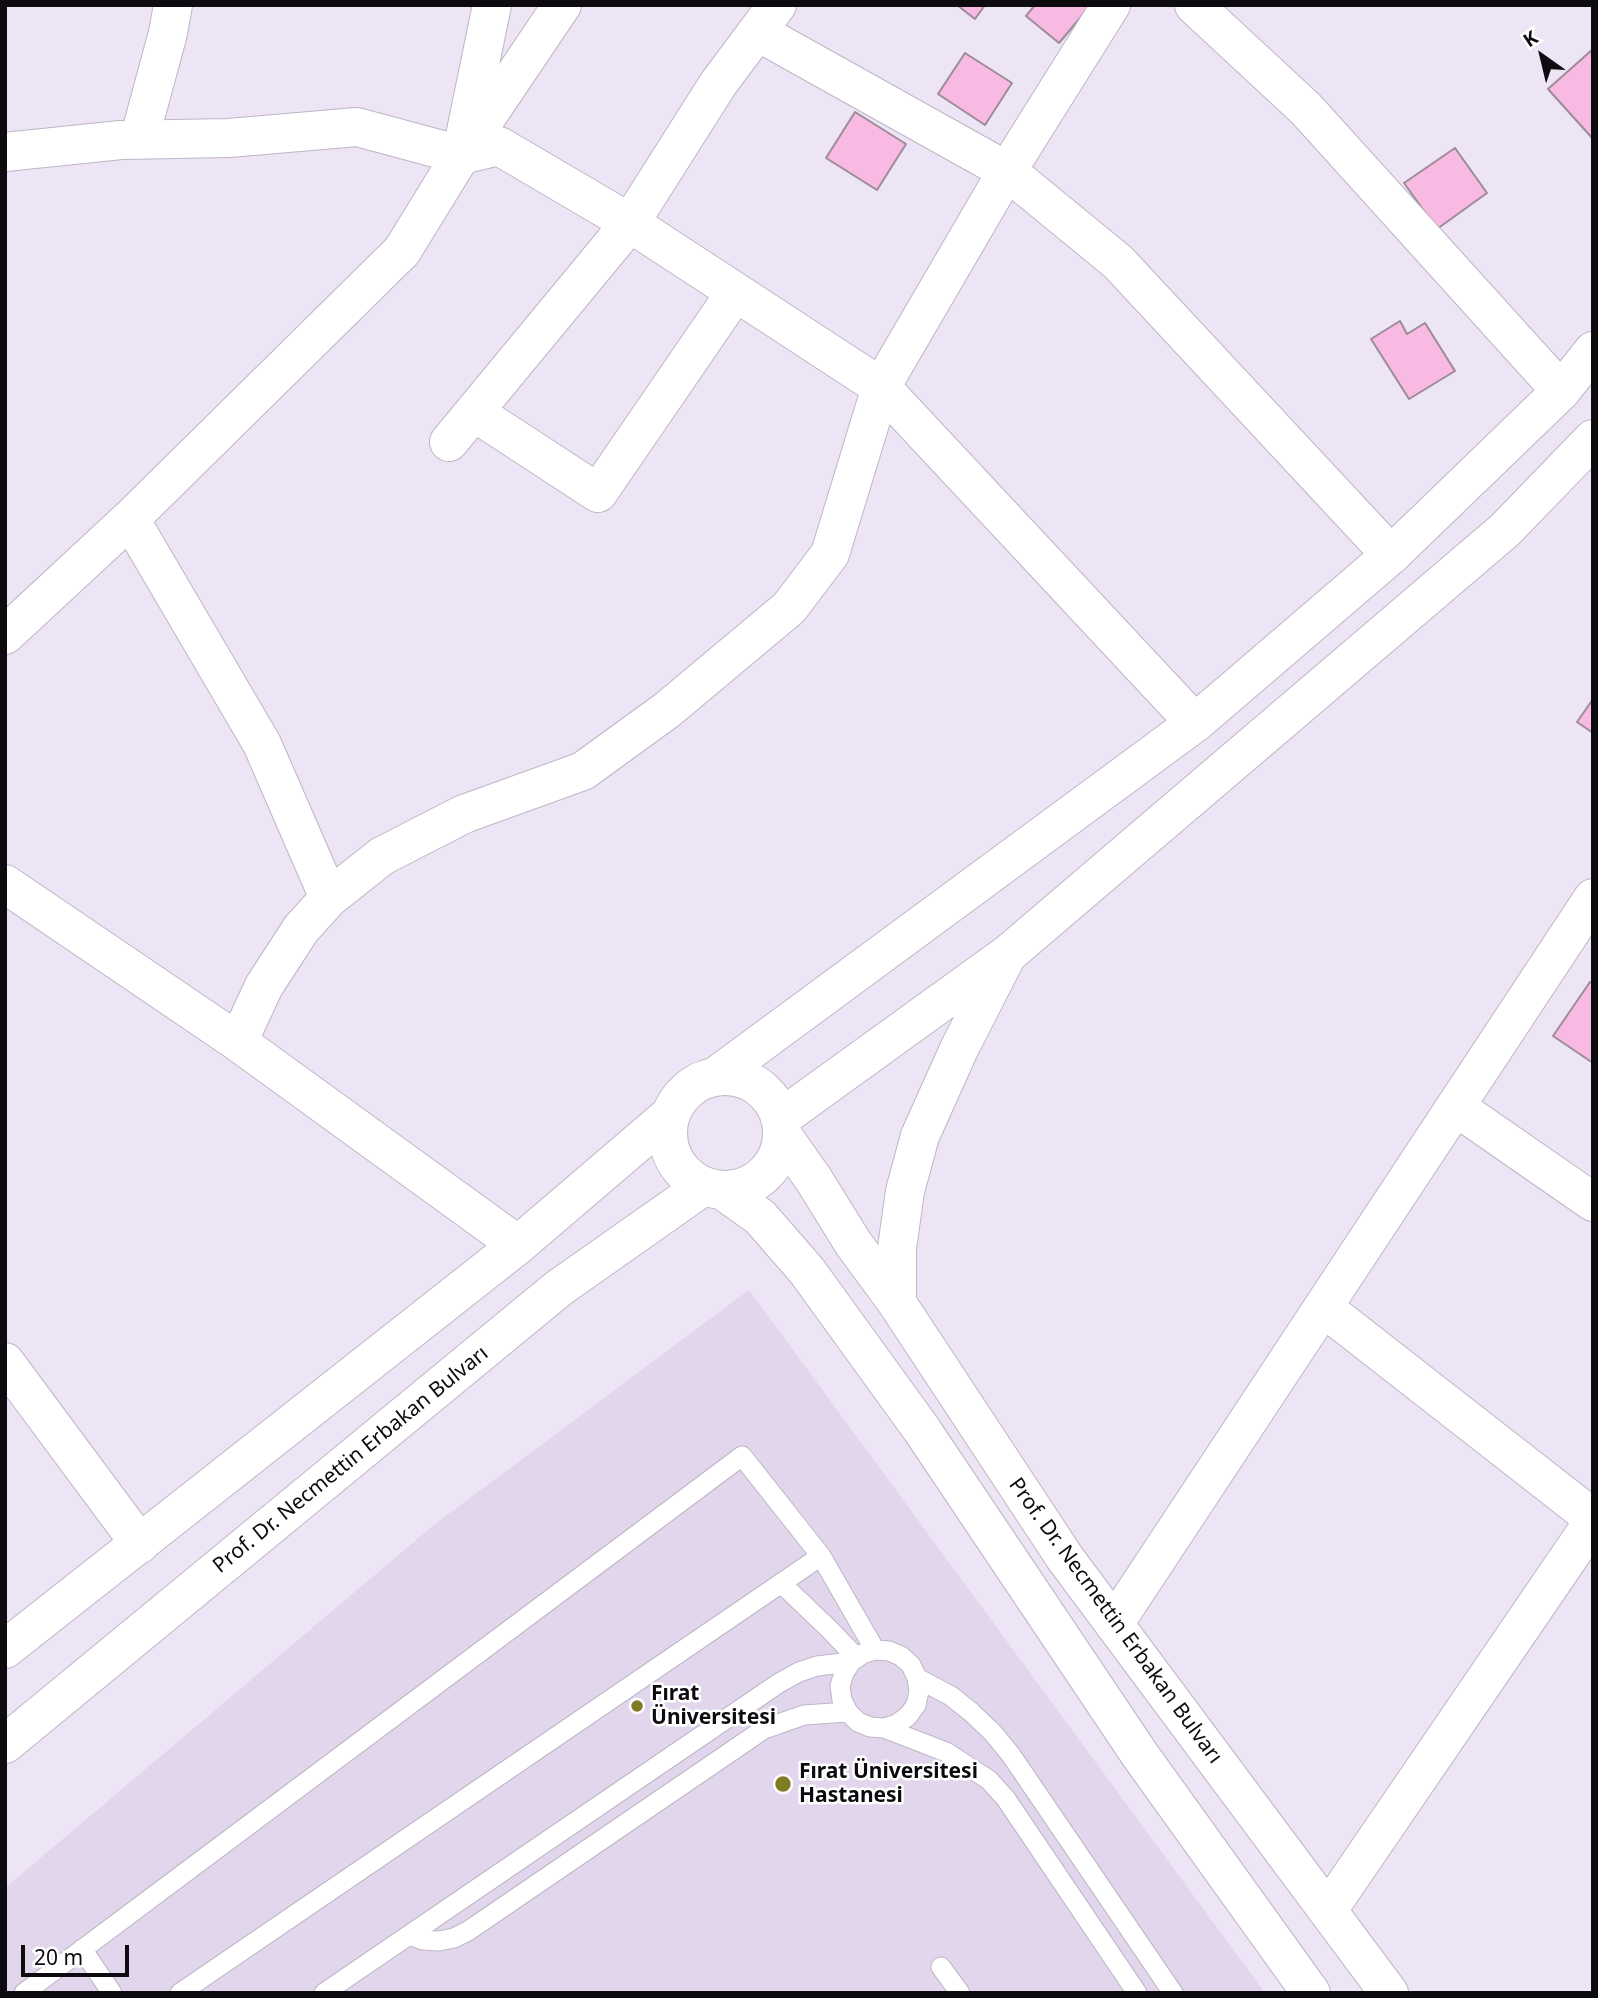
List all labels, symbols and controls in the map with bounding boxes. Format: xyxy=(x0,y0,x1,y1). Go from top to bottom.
north arrow xyxy=(1507,21,1577,91)
text: K xyxy=(1518,24,1543,53)
street label: Prof. Dr. Necmettin Erbakan Bulvarı xyxy=(208,1341,494,1579)
street label: Prof. Dr. Necmettin Erbakan Bulvarı xyxy=(1003,1473,1227,1769)
place label: Fırat Üniversitesi xyxy=(651,1681,776,1731)
marker: Fırat Üniversitesi xyxy=(629,1698,645,1714)
place label: Fırat Üniversitesi Hastanesi xyxy=(799,1759,978,1809)
marker: Fırat Üniversitesi Hastanesi xyxy=(773,1774,793,1794)
scale bar xyxy=(24,1932,133,1976)
text: 20 m xyxy=(34,1943,83,1971)

